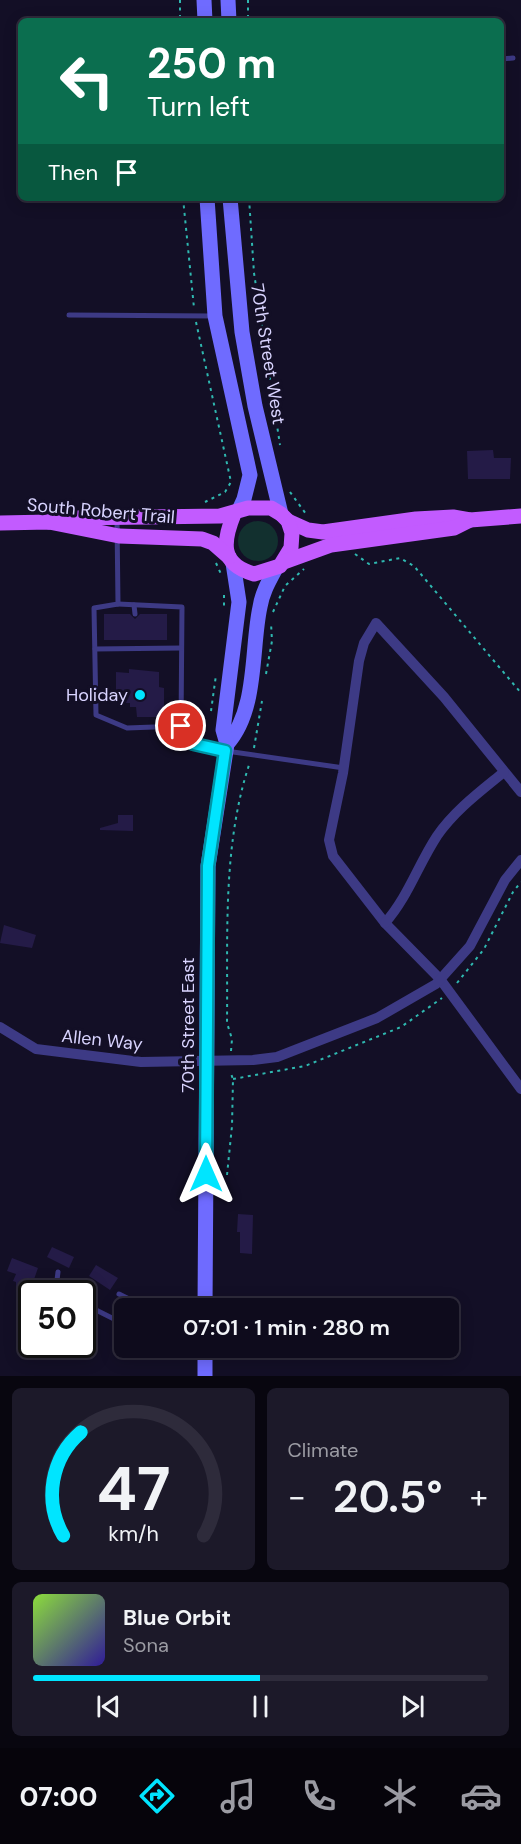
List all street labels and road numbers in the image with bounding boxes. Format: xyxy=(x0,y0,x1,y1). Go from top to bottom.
street label: 70th Street West xyxy=(245,282,291,426)
street label: South Robert Trail xyxy=(26,493,176,529)
street label: 70th Street East xyxy=(176,957,200,1093)
street label: Allen Way xyxy=(60,1024,144,1056)

